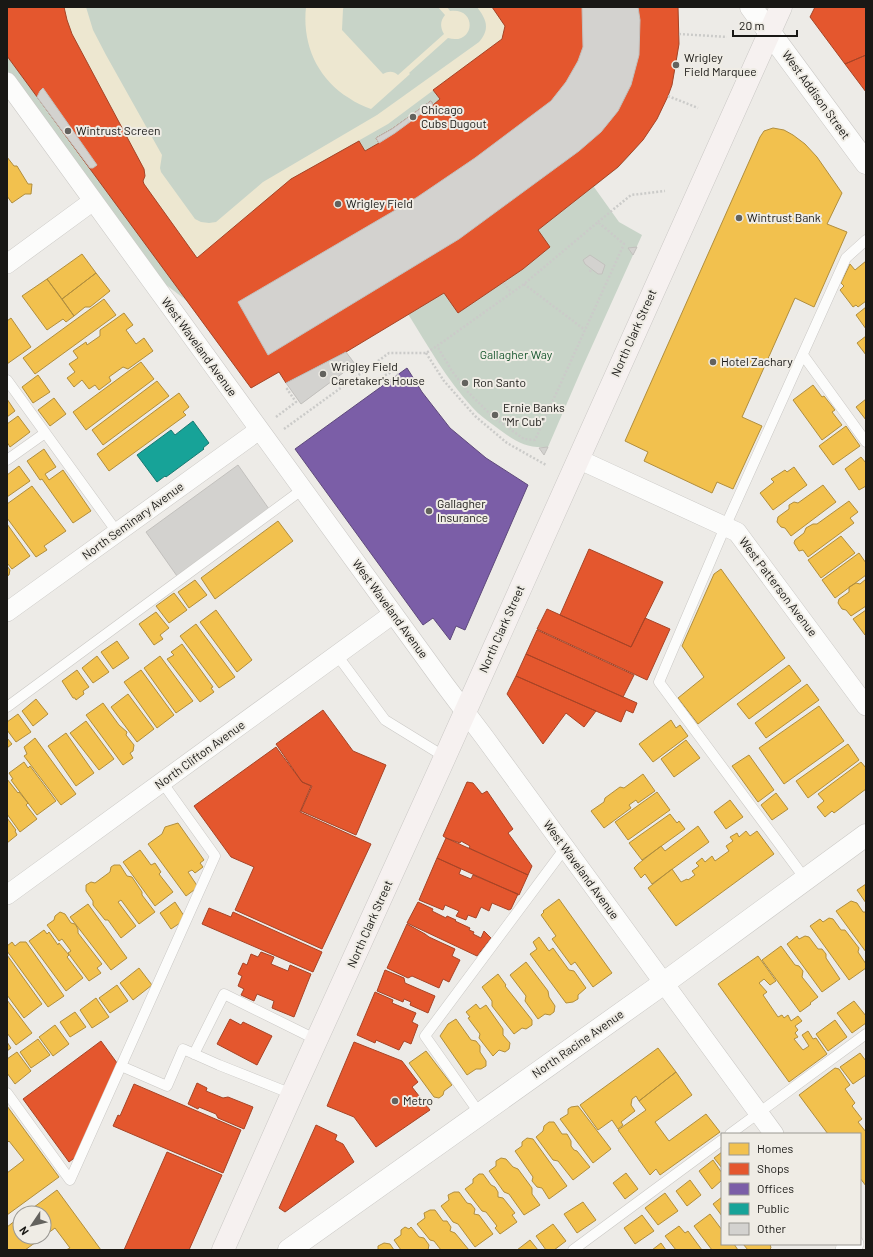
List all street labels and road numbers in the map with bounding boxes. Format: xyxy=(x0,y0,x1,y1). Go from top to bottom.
street label: West Addison Street xyxy=(780,47,854,141)
street label: North Clark Street xyxy=(608,287,659,378)
street label: West Waveland Avenue xyxy=(159,294,240,399)
street label: North Seminary Avenue xyxy=(79,479,186,562)
street label: West Patterson Avenue xyxy=(737,534,821,639)
street label: West Waveland Avenue xyxy=(350,556,431,661)
street label: North Clark Street xyxy=(476,583,527,674)
street label: North Clifton Avenue xyxy=(152,717,247,791)
street label: West Waveland Avenue xyxy=(541,817,622,922)
street label: North Clark Street xyxy=(344,878,395,969)
street label: North Racine Avenue xyxy=(529,1006,626,1080)

